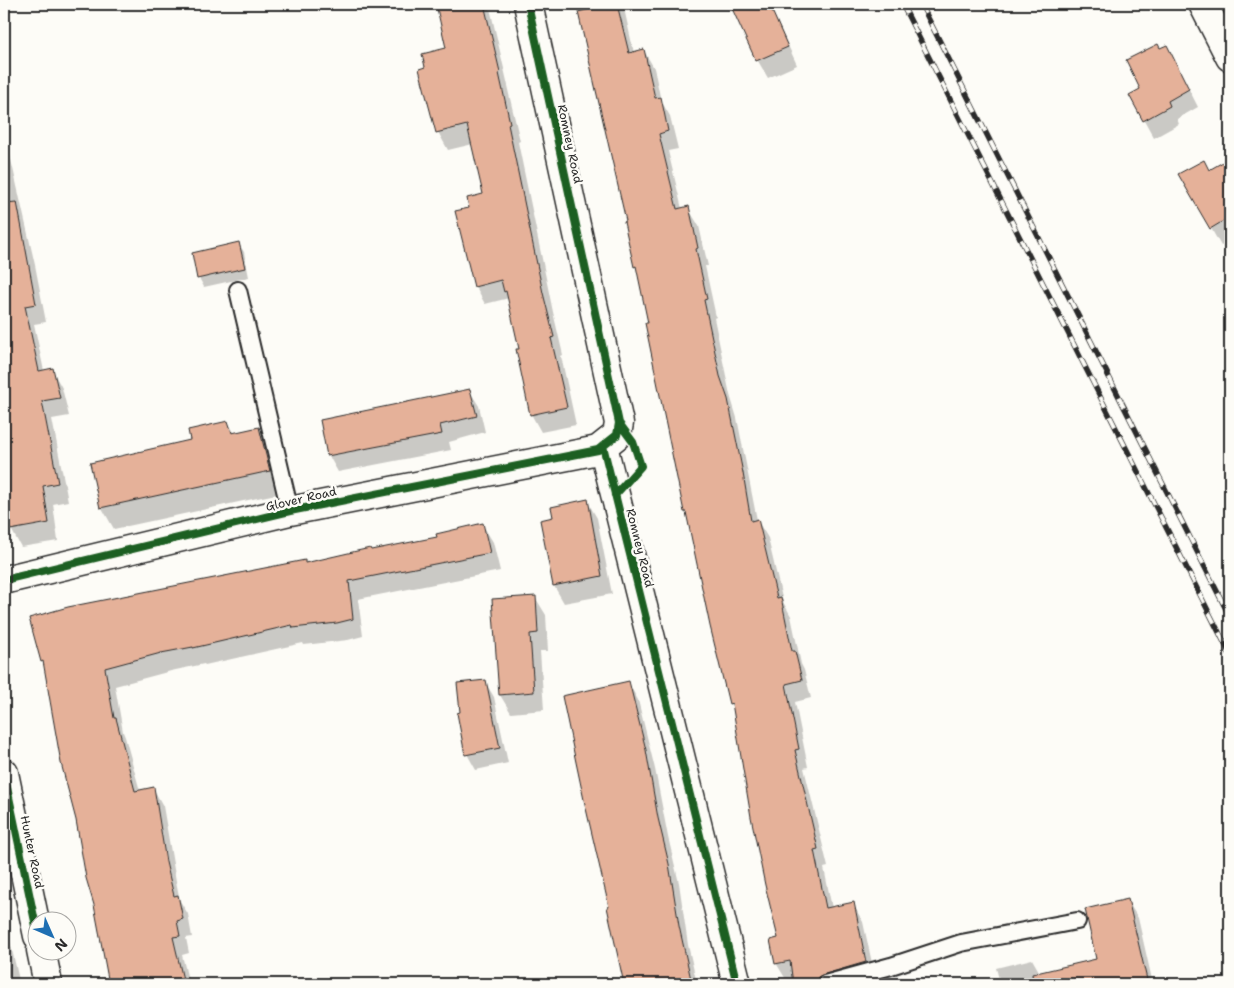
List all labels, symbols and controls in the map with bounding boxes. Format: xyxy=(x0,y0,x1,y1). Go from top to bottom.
street label: Romney Road xyxy=(554,103,586,185)
street label: Glover Road xyxy=(264,483,338,515)
street label: Romney Road xyxy=(622,507,658,589)
street label: Hunter Road xyxy=(16,814,48,890)
north arrow xyxy=(28,910,78,960)
text: N xyxy=(51,935,71,955)

